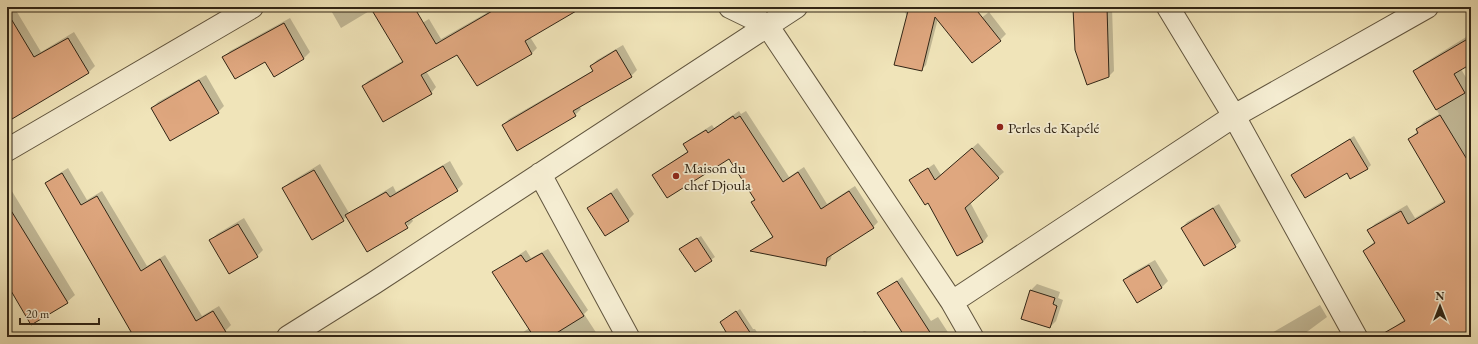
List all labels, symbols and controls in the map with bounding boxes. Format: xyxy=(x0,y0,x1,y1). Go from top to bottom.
place label: Perles de Kapélé xyxy=(1008,118,1100,137)
marker: Perles de Kapélé xyxy=(995,122,1005,132)
place label: Maison du chef Djoula xyxy=(684,158,751,194)
marker: Maison du chef Djoula xyxy=(671,171,681,181)
north arrow xyxy=(1420,286,1460,326)
text: N xyxy=(1436,289,1445,303)
scale bar xyxy=(20,300,99,326)
text: 20 m xyxy=(26,306,50,322)

